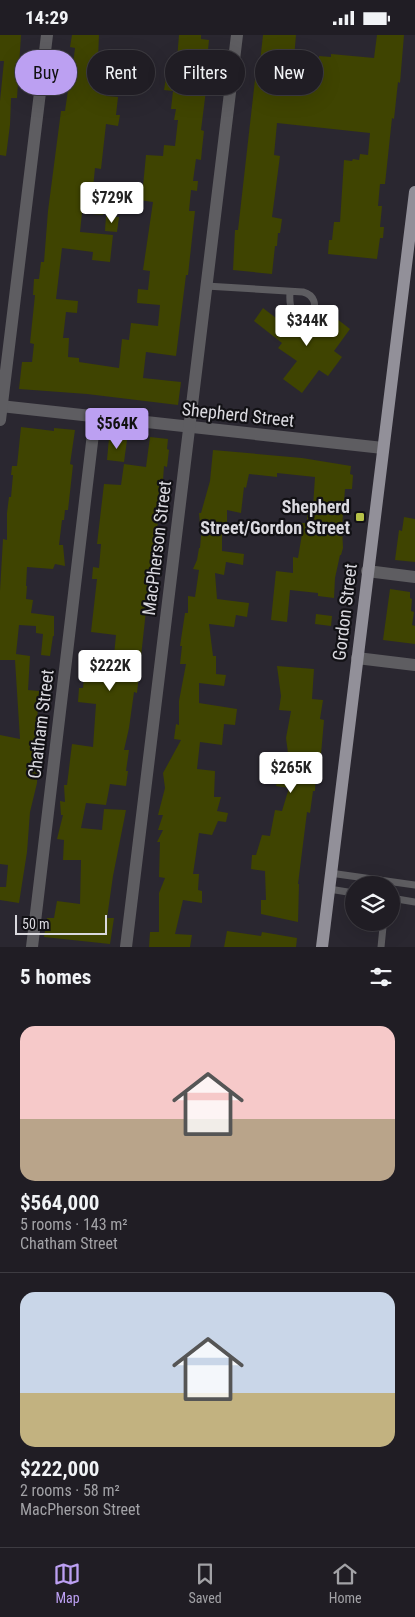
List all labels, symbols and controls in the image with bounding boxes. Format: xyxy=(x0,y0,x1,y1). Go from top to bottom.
text: 14:29 xyxy=(25,6,69,29)
chip: Buy xyxy=(15,50,77,95)
chip: Rent xyxy=(87,50,155,95)
chip: Filters xyxy=(165,50,245,95)
chip: New xyxy=(255,50,323,95)
pin: $729K xyxy=(77,181,147,224)
text: $729K xyxy=(91,188,133,207)
pin: $344K xyxy=(272,305,342,347)
text: $344K xyxy=(286,311,328,330)
street label: Shepherd Street xyxy=(181,398,295,431)
pin: $564K xyxy=(82,407,152,450)
text: $564K xyxy=(96,414,138,433)
street label: MacPherson Street xyxy=(138,479,175,616)
place label: Shepherd Street/Gordon Street xyxy=(200,496,350,538)
marker: Shepherd Street/Gordon Street xyxy=(354,511,366,523)
street label: Gordon Street xyxy=(328,562,361,662)
pin: $222K xyxy=(75,649,145,692)
text: $222K xyxy=(89,656,131,675)
street label: Chatham Street xyxy=(23,668,58,780)
pin: $265K xyxy=(256,751,326,794)
text: $265K xyxy=(270,758,312,777)
map controls xyxy=(345,876,400,931)
button: layers xyxy=(345,876,400,931)
scale bar xyxy=(15,912,108,935)
text: 50 m xyxy=(22,916,50,932)
icon: filters xyxy=(367,963,395,991)
text: 5 homes xyxy=(20,965,91,989)
icon: home xyxy=(163,1059,253,1149)
text: $564,000 xyxy=(20,1191,99,1215)
text: 5 rooms · 143 m² xyxy=(20,1215,128,1234)
text: Chatham Street xyxy=(20,1234,118,1253)
icon: home xyxy=(163,1324,253,1414)
text: $222,000 xyxy=(20,1457,99,1481)
text: 2 rooms · 58 m² xyxy=(20,1481,120,1500)
text: MacPherson Street xyxy=(20,1500,140,1519)
tab: Map xyxy=(53,1560,81,1606)
tab: Saved xyxy=(188,1560,222,1606)
tab: Home xyxy=(329,1560,362,1606)

